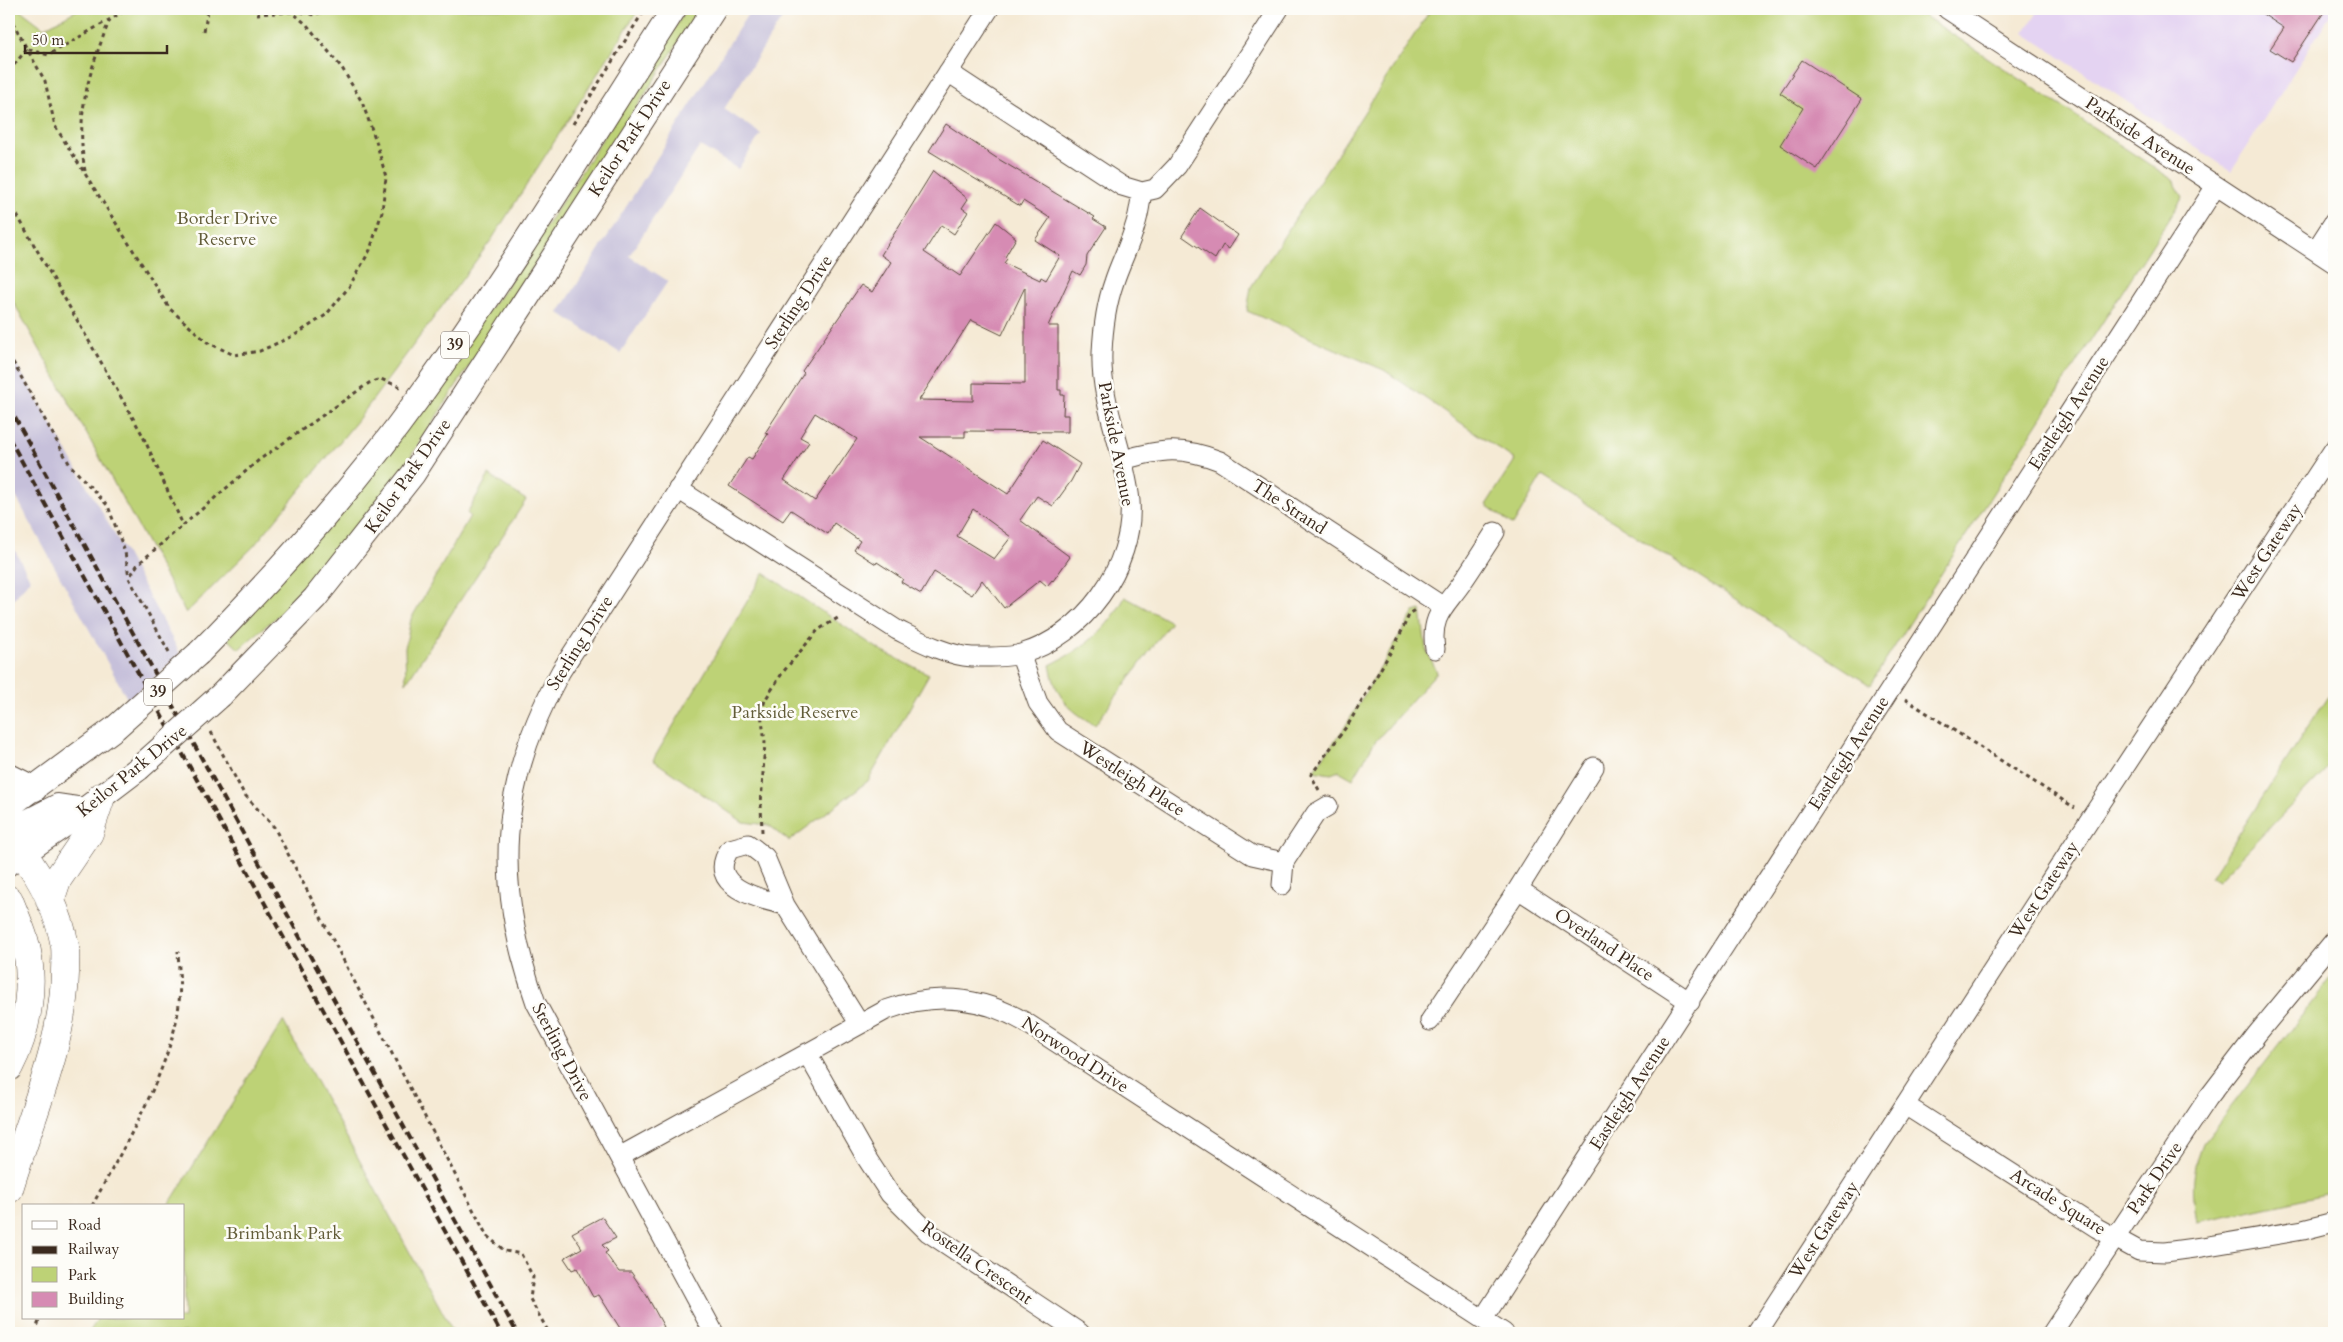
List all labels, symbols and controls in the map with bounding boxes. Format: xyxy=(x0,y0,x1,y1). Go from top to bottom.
scale bar xyxy=(25,22,168,54)
text: 50 m xyxy=(32,30,64,50)
street label: Keilor Park Drive xyxy=(583,74,677,202)
street label: Parkside Avenue xyxy=(2080,91,2200,181)
park label: Border Drive Reserve xyxy=(176,206,278,252)
street label: Sterling Drive xyxy=(759,250,839,354)
road number: 39 xyxy=(441,332,469,358)
street label: Eastleigh Avenue xyxy=(2023,351,2115,475)
street label: Parkside Avenue xyxy=(1092,379,1140,509)
street label: Keilor Park Drive xyxy=(359,413,457,539)
street label: The Strand xyxy=(1247,473,1332,541)
street label: West Gateway xyxy=(2225,498,2308,607)
street label: Sterling Drive xyxy=(541,591,619,695)
road number: 39 xyxy=(144,679,172,706)
street label: Eastleigh Avenue xyxy=(1803,691,1895,815)
park label: Parkside Reserve xyxy=(732,700,858,725)
street label: Keilor Park Drive xyxy=(72,719,192,823)
street label: Westleigh Place xyxy=(1073,735,1190,823)
street label: West Gateway xyxy=(2002,836,2085,945)
street label: Overland Place xyxy=(1549,902,1659,988)
street label: Sterling Drive xyxy=(526,999,598,1105)
street label: Norwood Drive xyxy=(1016,1011,1134,1099)
street label: Eastleigh Avenue xyxy=(1584,1031,1676,1155)
street label: Park Drive xyxy=(2121,1137,2189,1219)
street label: Arcade Square xyxy=(2005,1163,2111,1241)
street label: West Gateway xyxy=(1782,1176,1865,1285)
legend xyxy=(22,1204,185,1320)
text: Road xyxy=(68,1215,101,1235)
street label: Rostella Crescent xyxy=(916,1215,1038,1311)
park label: Brimbank Park xyxy=(226,1221,342,1246)
text: Railway xyxy=(68,1239,119,1259)
text: Park xyxy=(68,1265,97,1285)
text: Building xyxy=(68,1289,124,1309)

